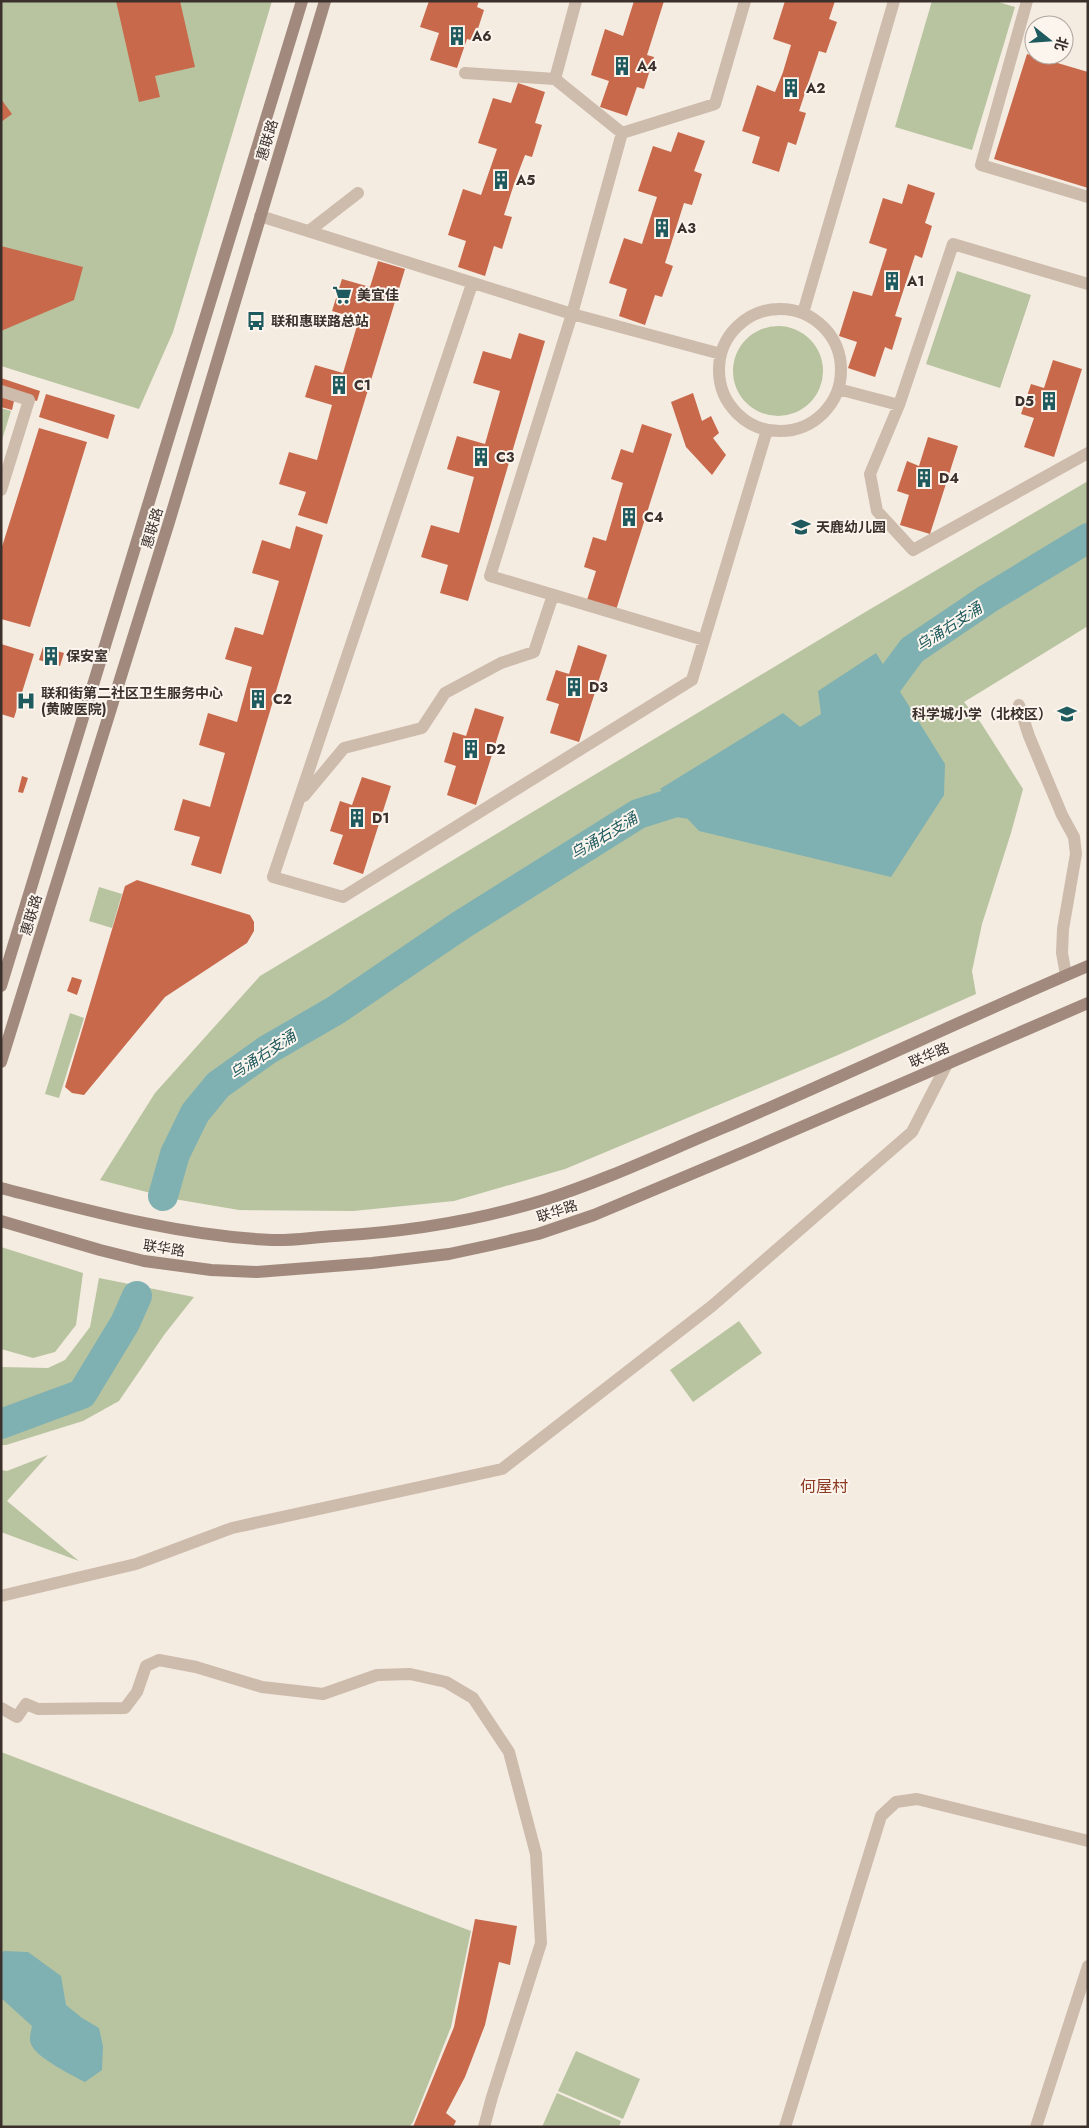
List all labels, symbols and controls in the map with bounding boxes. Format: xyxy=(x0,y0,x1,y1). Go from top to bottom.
north arrow xyxy=(1024,15,1074,65)
building icon: A6 xyxy=(446,25,468,47)
place label: A6 xyxy=(471,26,492,46)
text: 北 xyxy=(1050,34,1073,53)
building icon: A4 xyxy=(611,55,633,77)
place label: A4 xyxy=(636,56,657,76)
building icon: A2 xyxy=(780,77,802,99)
place label: A2 xyxy=(805,78,825,98)
street label: 惠联路 xyxy=(251,117,283,163)
building icon: A5 xyxy=(490,169,512,191)
place label: A5 xyxy=(515,170,535,190)
building icon: A3 xyxy=(651,217,673,239)
place label: A3 xyxy=(676,218,696,238)
building icon: A1 xyxy=(881,270,903,292)
place label: A1 xyxy=(906,271,924,291)
supermarket icon: 美宜佳 xyxy=(331,284,353,306)
place label: 美宜佳 xyxy=(357,285,399,305)
bus stop icon: 联和惠联路总站 xyxy=(245,310,267,332)
place label: 联和惠联路总站 xyxy=(271,311,369,331)
building icon: C1 xyxy=(328,374,350,396)
place label: C1 xyxy=(354,375,371,395)
building icon: D5 xyxy=(1038,390,1060,412)
place label: D5 xyxy=(1015,391,1034,411)
building icon: C3 xyxy=(470,446,492,468)
place label: C3 xyxy=(496,447,515,467)
building icon: D4 xyxy=(913,467,935,489)
place label: D4 xyxy=(939,468,959,488)
street label: 惠联路 xyxy=(136,505,168,551)
building icon: C4 xyxy=(618,506,640,528)
place label: C4 xyxy=(644,507,664,527)
school or university icon: 天鹿幼儿园 xyxy=(790,516,812,538)
place label: 天鹿幼儿园 xyxy=(816,517,886,537)
water label: 乌涌右支涌 xyxy=(912,596,988,657)
building icon: 保安室 xyxy=(40,645,62,667)
place label: 保安室 xyxy=(66,646,108,666)
building icon: D3 xyxy=(563,676,585,698)
place label: D3 xyxy=(589,677,608,697)
place label: 联和街第二社区卫生服务中心 (黄陂医院) xyxy=(41,683,223,719)
building icon: C2 xyxy=(247,688,269,710)
place label: C2 xyxy=(273,689,292,709)
hospital icon: 联和街第二社区卫生服务中心 (黄陂医院) xyxy=(15,690,37,712)
school or university icon: 科学城小学（北校区） xyxy=(1056,703,1078,725)
place label: 科学城小学（北校区） xyxy=(912,704,1052,724)
building icon: D2 xyxy=(460,738,482,760)
place label: D2 xyxy=(486,739,505,759)
water label: 乌涌右支涌 xyxy=(566,806,644,865)
building icon: D1 xyxy=(346,807,368,829)
place label: D1 xyxy=(372,808,389,828)
street label: 惠联路 xyxy=(15,892,47,938)
water label: 乌涌右支涌 xyxy=(226,1024,302,1085)
street label: 联华路 xyxy=(906,1038,952,1072)
street label: 联华路 xyxy=(534,1195,580,1227)
street label: 联华路 xyxy=(142,1235,186,1261)
district label: 何屋村 xyxy=(800,1475,848,1498)

